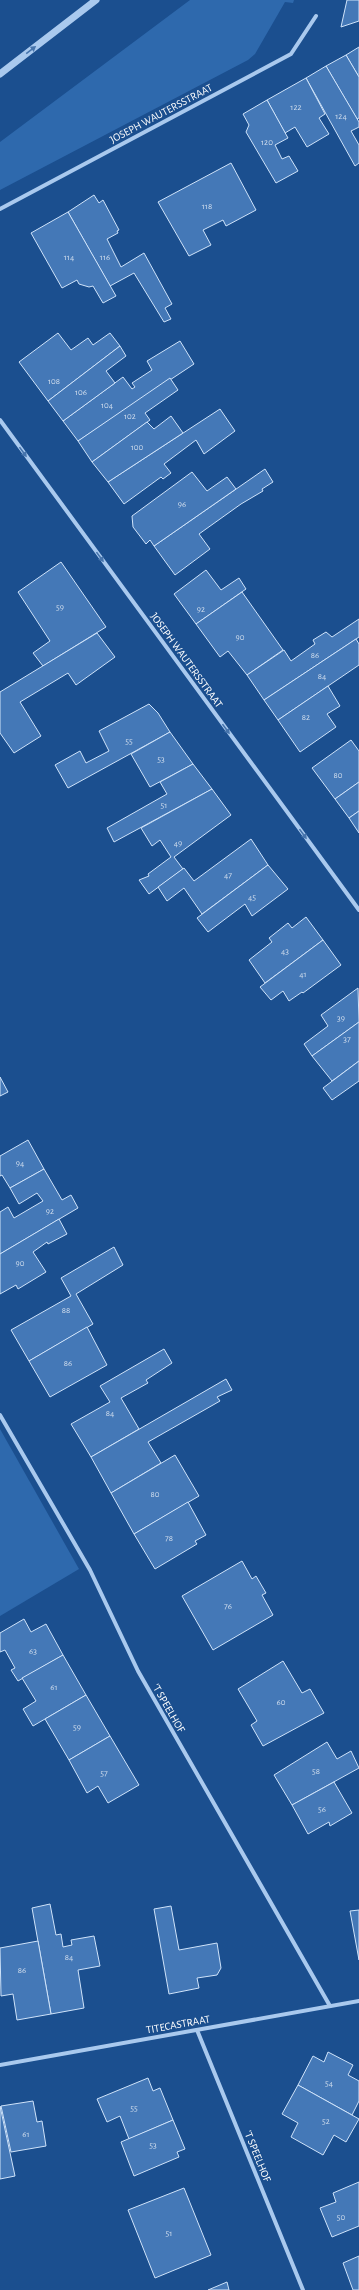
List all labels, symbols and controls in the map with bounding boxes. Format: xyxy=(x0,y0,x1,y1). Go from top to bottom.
one-way arrow xyxy=(25,46,36,54)
street label: JOSEPH WAUTERSSTRAAT xyxy=(108,81,215,145)
house number: 122 xyxy=(290,103,302,112)
house number: 124 xyxy=(335,112,347,121)
house number: 120 xyxy=(261,138,273,147)
house number: 118 xyxy=(202,202,212,211)
house number: 114 xyxy=(64,253,75,262)
house number: 116 xyxy=(100,253,110,262)
house number: 108 xyxy=(48,377,60,386)
house number: 106 xyxy=(75,388,87,397)
house number: 104 xyxy=(101,401,114,410)
house number: 102 xyxy=(124,412,136,421)
house number: 100 xyxy=(131,443,144,452)
one-way arrow xyxy=(19,446,27,457)
house number: 96 xyxy=(178,500,186,509)
one-way arrow xyxy=(96,551,104,562)
house number: 59 xyxy=(56,603,64,612)
house number: 92 xyxy=(197,605,205,614)
street label: JOSEPH WAUTERSSTRAAT xyxy=(149,611,225,710)
house number: 90 xyxy=(236,633,245,642)
house number: 86 xyxy=(311,651,319,660)
house number: 84 xyxy=(318,672,327,681)
house number: 82 xyxy=(302,713,310,722)
one-way arrow xyxy=(222,724,230,735)
house number: 55 xyxy=(125,737,133,746)
house number: 53 xyxy=(157,755,165,764)
house number: 80 xyxy=(333,771,343,780)
house number: 51 xyxy=(161,801,167,810)
one-way arrow xyxy=(299,829,307,839)
house number: 49 xyxy=(174,839,182,848)
house number: 47 xyxy=(224,871,232,880)
house number: 45 xyxy=(248,893,256,902)
house number: 43 xyxy=(281,947,289,956)
house number: 41 xyxy=(299,970,307,979)
house number: 39 xyxy=(337,1014,345,1023)
house number: 37 xyxy=(343,1035,351,1044)
house number: 94 xyxy=(16,1159,25,1168)
house number: 92 xyxy=(46,1207,54,1216)
house number: 90 xyxy=(16,1259,25,1268)
house number: 88 xyxy=(62,1306,70,1315)
house number: 86 xyxy=(64,1359,72,1368)
house number: 84 xyxy=(106,1409,115,1418)
house number: 80 xyxy=(150,1490,160,1499)
house number: 78 xyxy=(165,1534,173,1543)
house number: 76 xyxy=(224,1602,232,1611)
house number: 63 xyxy=(29,1647,37,1656)
street label: 'T SPEELHOF xyxy=(150,1682,187,1735)
house number: 61 xyxy=(50,1683,58,1692)
house number: 60 xyxy=(277,1698,286,1707)
house number: 59 xyxy=(73,1723,81,1732)
house number: 58 xyxy=(312,1767,320,1776)
house number: 57 xyxy=(100,1769,108,1778)
house number: 56 xyxy=(318,1805,326,1814)
house number: 84 xyxy=(65,1953,74,1962)
house number: 86 xyxy=(18,1966,26,1975)
street label: TITECASTRAAT xyxy=(145,2013,212,2036)
house number: 54 xyxy=(325,2079,334,2088)
house number: 55 xyxy=(130,2104,138,2113)
house number: 52 xyxy=(322,2117,330,2126)
street label: 'T SPEELHOF xyxy=(242,2129,273,2184)
house number: 61 xyxy=(22,2130,30,2139)
house number: 53 xyxy=(149,2141,157,2150)
house number: 50 xyxy=(337,2213,346,2222)
house number: 51 xyxy=(166,2229,172,2238)

